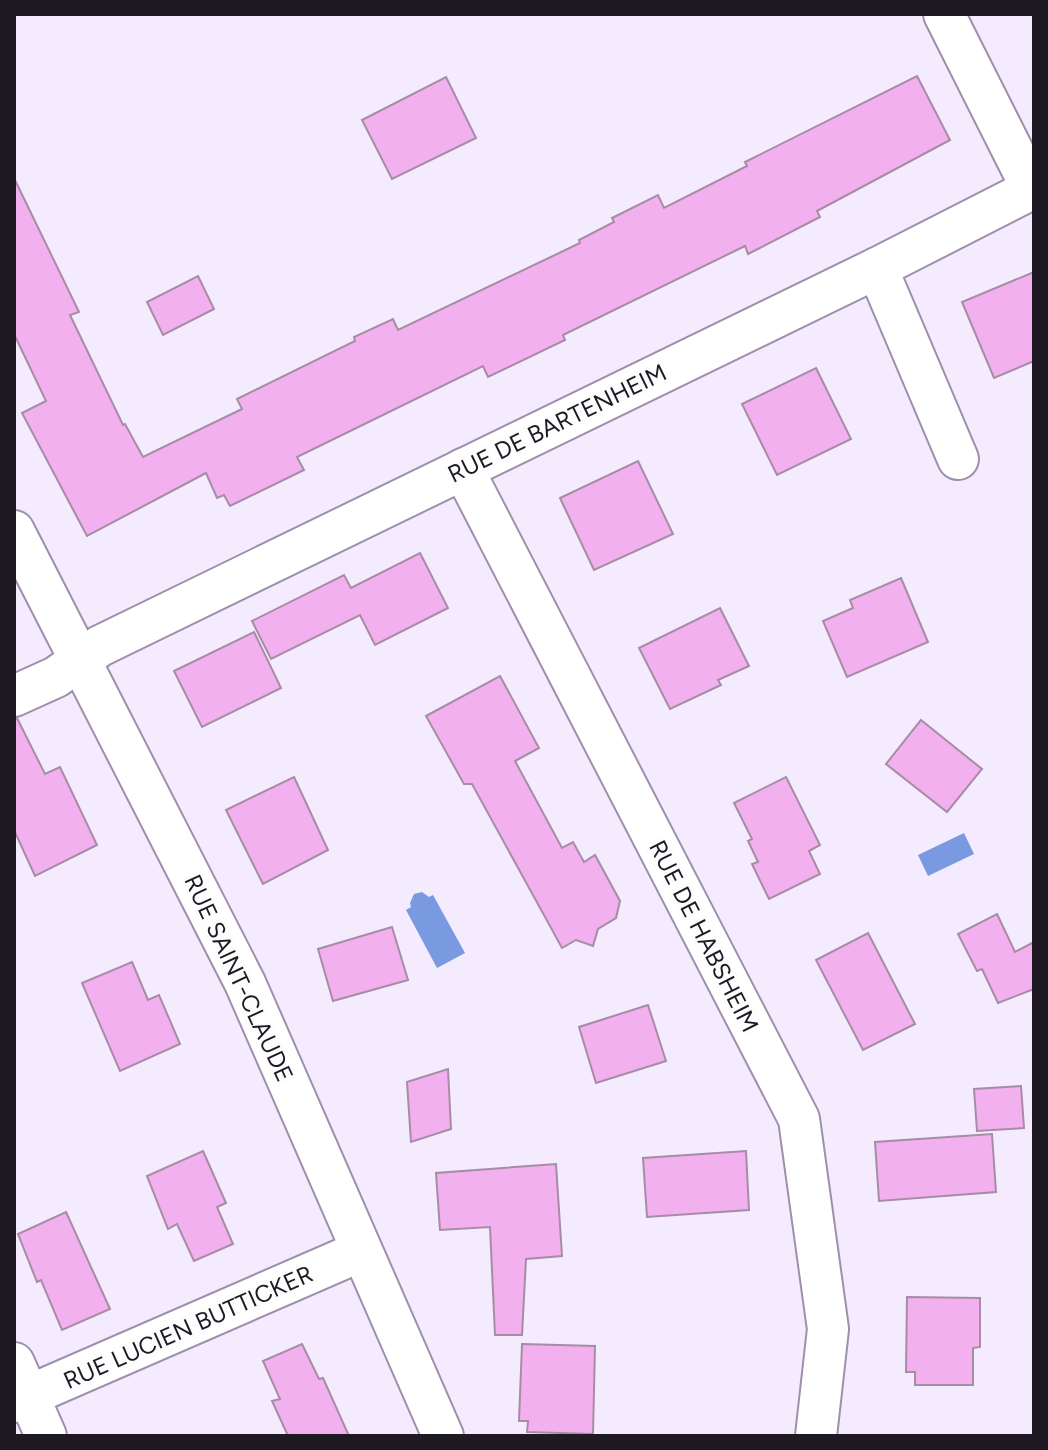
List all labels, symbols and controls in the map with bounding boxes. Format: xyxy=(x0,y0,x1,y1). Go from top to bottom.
street label: RUE DE BARTENHEIM xyxy=(443,357,671,489)
street label: RUE DE HABSHEIM xyxy=(643,835,765,1037)
street label: RUE SAINT-CLAUDE xyxy=(178,870,300,1086)
street label: RUE LUCIEN BUTTICKER xyxy=(59,1259,317,1395)

